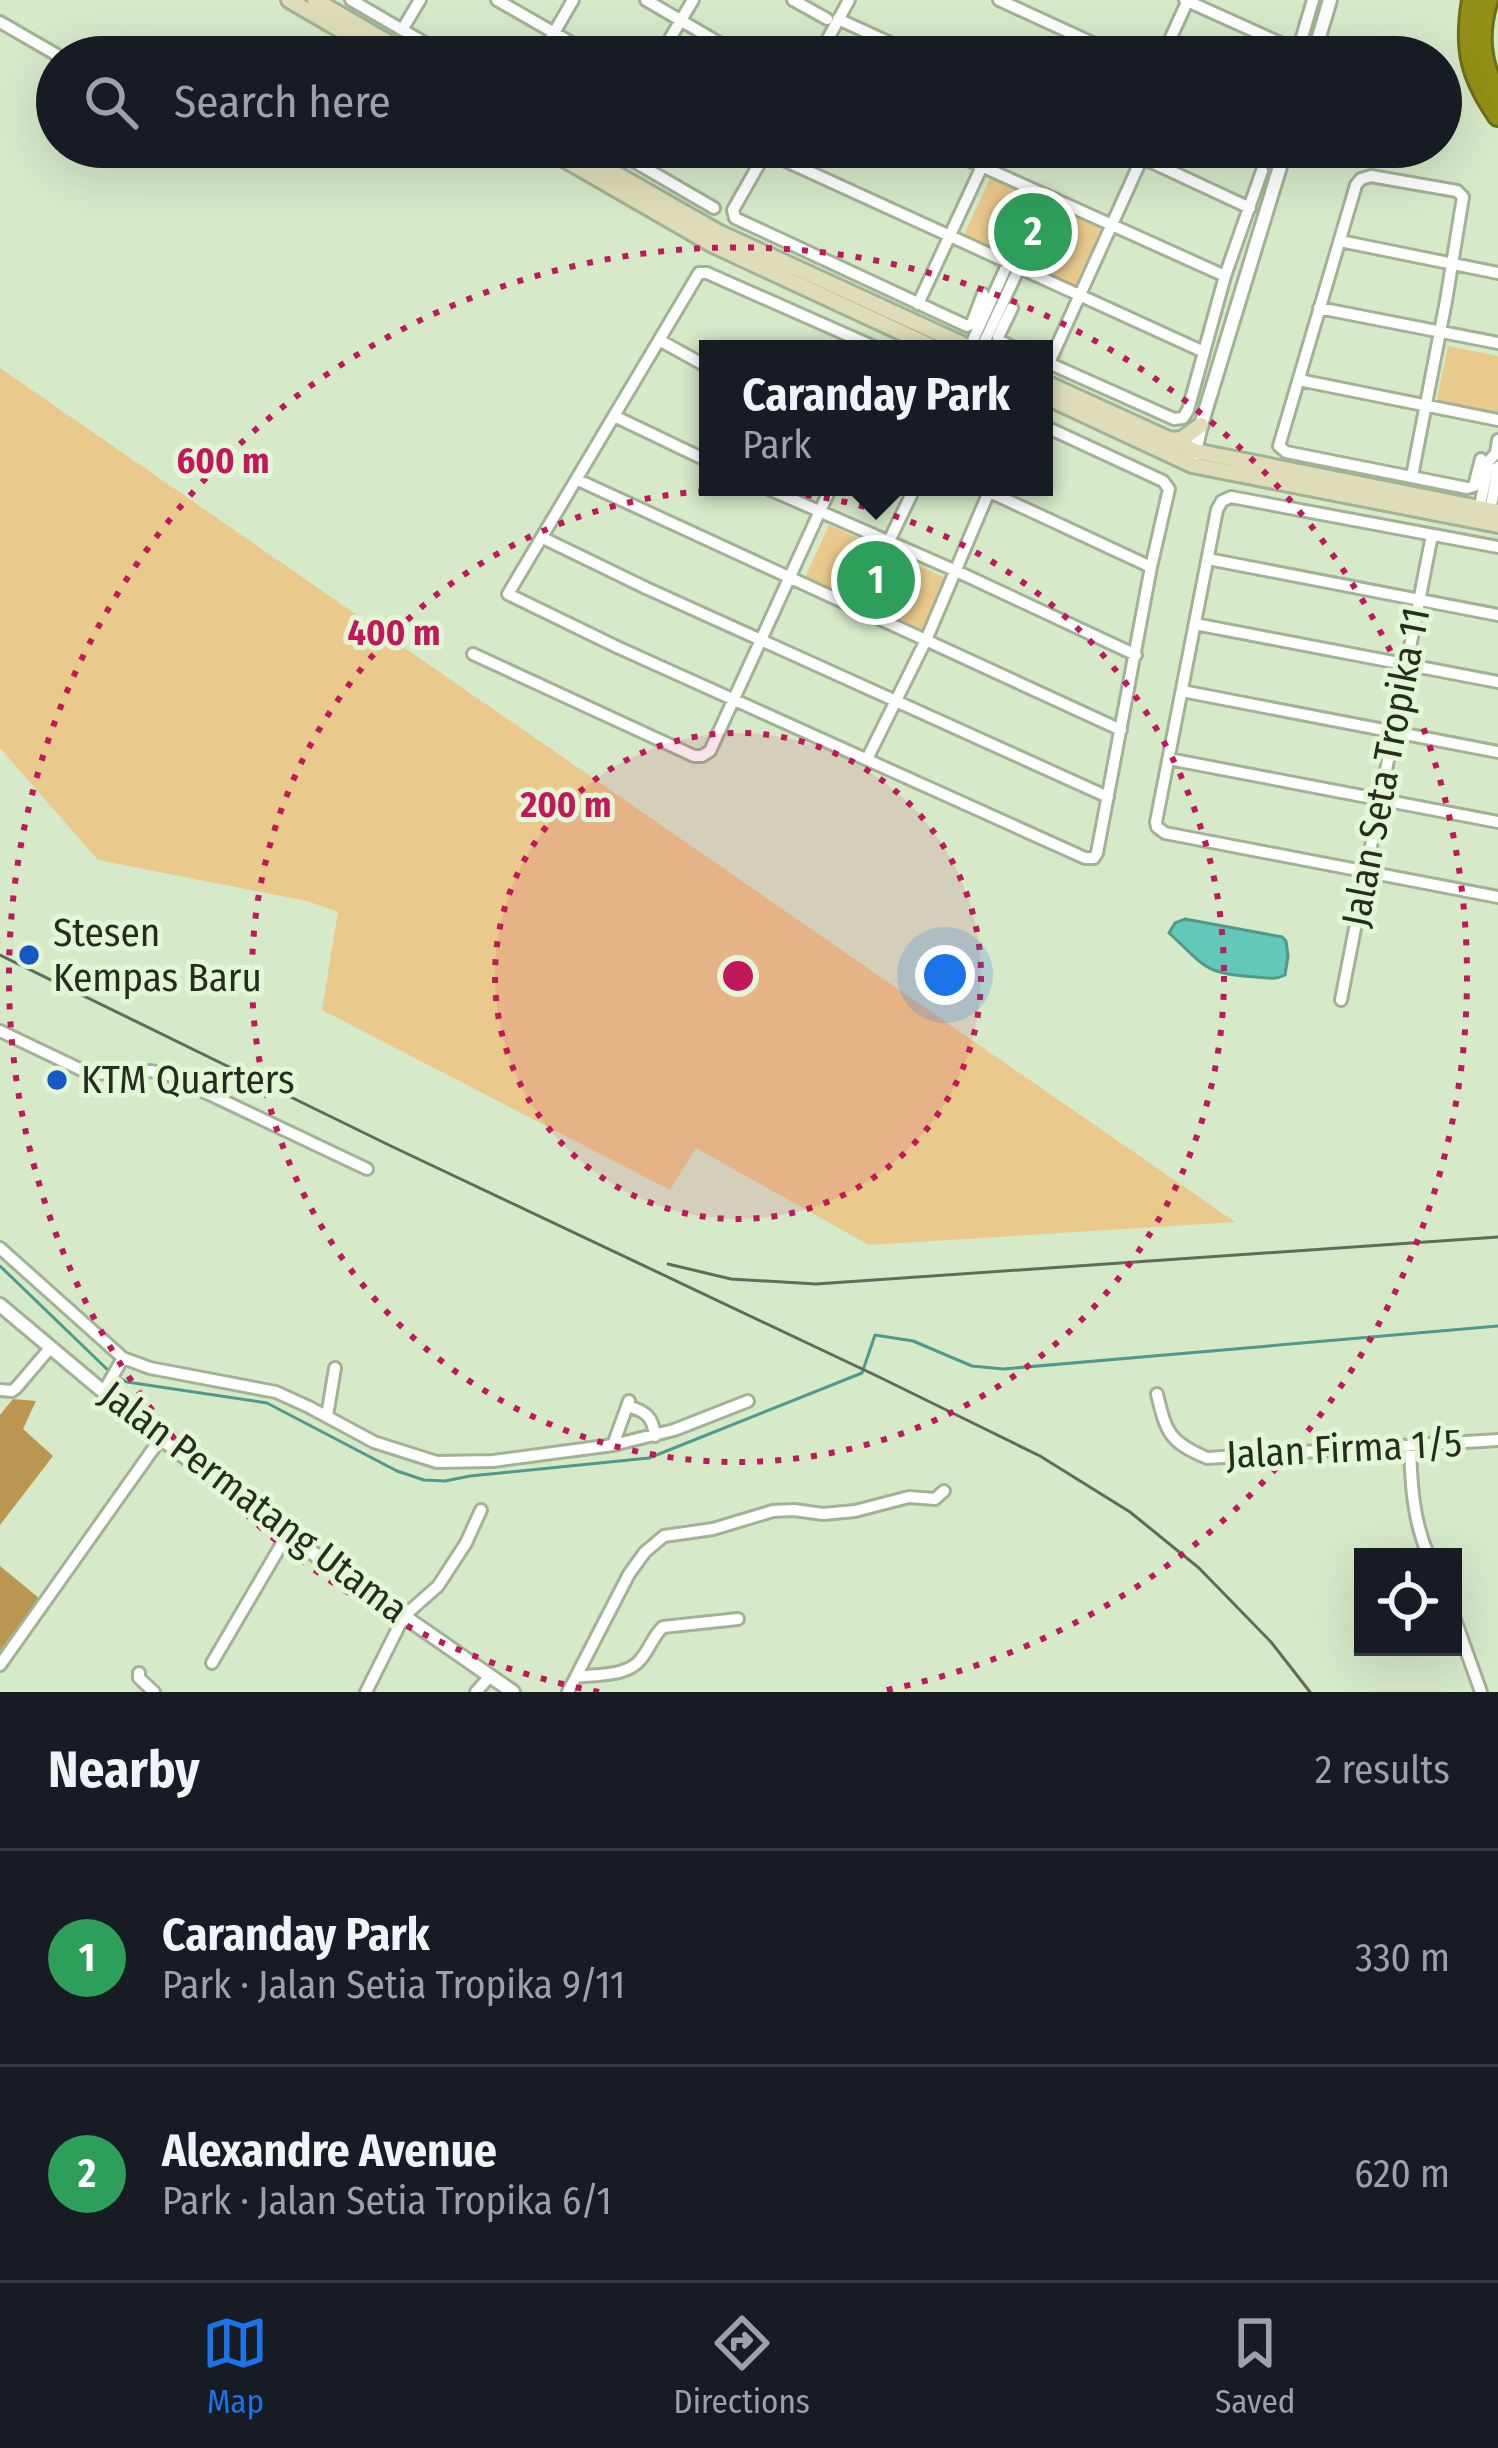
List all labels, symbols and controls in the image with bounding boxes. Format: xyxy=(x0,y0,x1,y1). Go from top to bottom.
search box xyxy=(36,36,1462,168)
icon: search xyxy=(78,69,144,135)
text: Search here xyxy=(174,75,391,129)
pin: 2 xyxy=(994,187,1072,277)
popup xyxy=(699,340,1053,496)
text: Caranday Park xyxy=(742,368,1010,422)
text: Park xyxy=(742,422,811,468)
text: 600 m xyxy=(176,439,270,483)
pin: 1 xyxy=(837,535,915,625)
street label: Jalan Seta Tropika 11 xyxy=(1333,604,1439,930)
text: 400 m xyxy=(348,611,440,655)
text: 200 m xyxy=(520,783,611,827)
place label: Stesen Kempas Baru xyxy=(53,910,262,1001)
marker: Stesen Kempas Baru xyxy=(16,942,42,968)
your location xyxy=(915,945,975,1005)
centre of rings xyxy=(717,955,759,997)
place label: KTM Quarters xyxy=(81,1057,295,1103)
marker: KTM Quarters xyxy=(44,1067,70,1093)
street label: Jalan Permatang Utama xyxy=(91,1371,417,1633)
street label: Jalan Firma 1/5 xyxy=(1225,1420,1463,1478)
map controls xyxy=(1354,1548,1462,1656)
button: locate xyxy=(1354,1548,1462,1656)
text: Nearby xyxy=(48,1739,200,1801)
text: 2 results xyxy=(1315,1747,1450,1793)
text: Caranday Park xyxy=(162,1908,430,1962)
text: 1 xyxy=(79,1935,95,1981)
text: 330 m xyxy=(1355,1935,1450,1981)
text: Park · Jalan Setia Tropika 9/11 xyxy=(162,1962,625,2008)
text: Alexandre Avenue xyxy=(162,2124,497,2178)
text: 2 xyxy=(78,2151,96,2197)
text: 620 m xyxy=(1354,2151,1450,2197)
text: Park · Jalan Setia Tropika 6/1 xyxy=(162,2178,612,2224)
tab: Map xyxy=(202,2310,268,2422)
tab: Directions xyxy=(673,2310,810,2422)
tab: Saved xyxy=(1215,2310,1295,2422)

